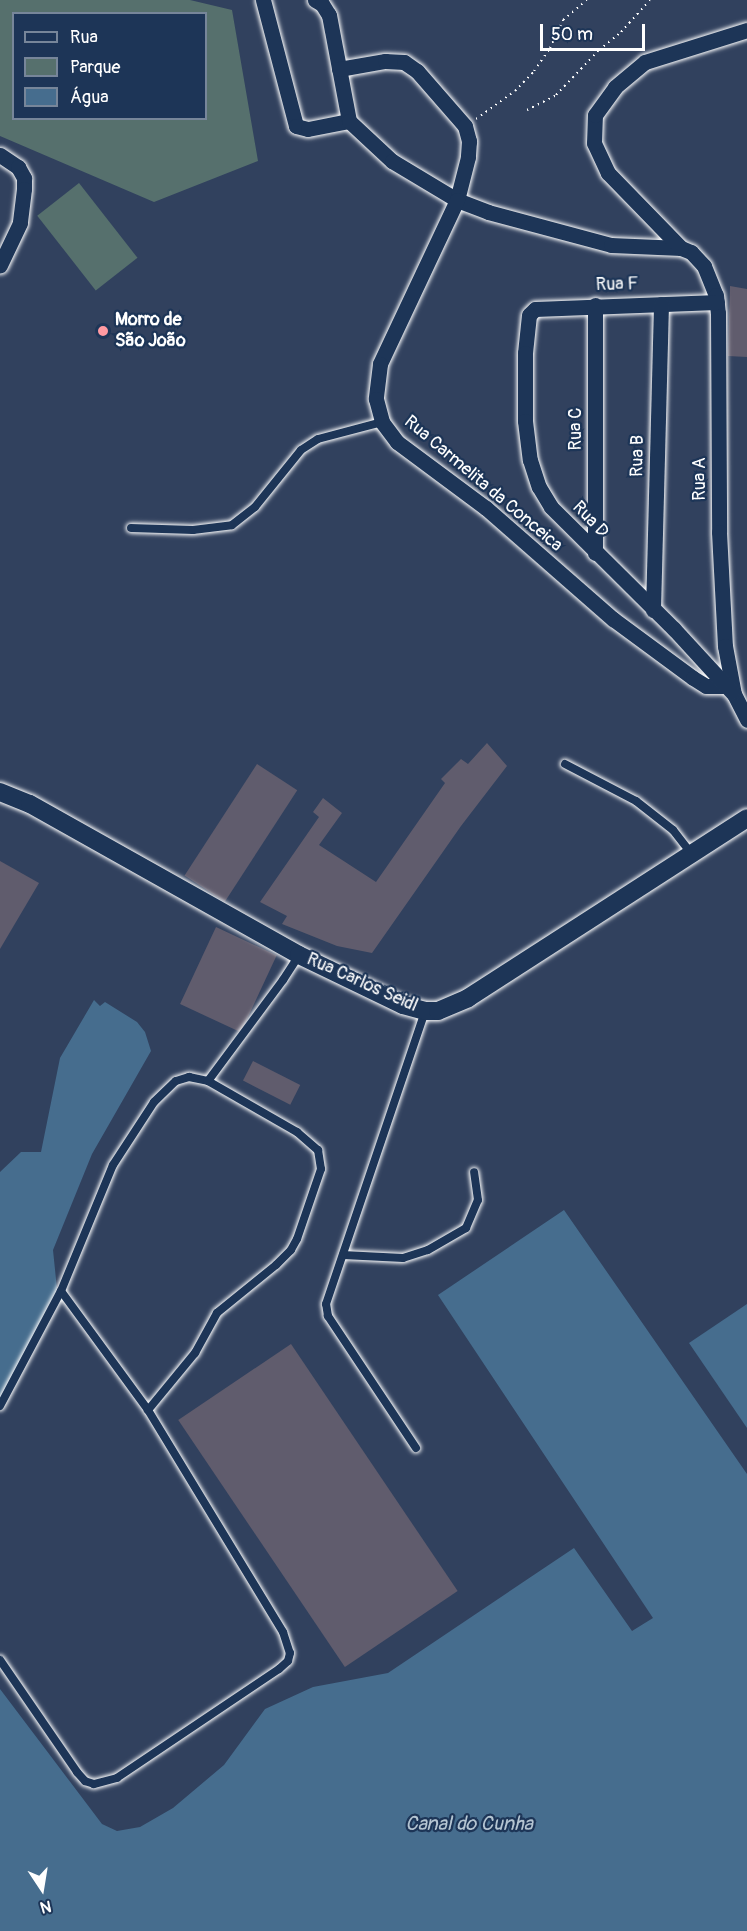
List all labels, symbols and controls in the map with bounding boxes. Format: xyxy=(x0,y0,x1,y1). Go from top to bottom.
legend xyxy=(12,12,207,120)
scale bar xyxy=(543,12,648,50)
text: 50 m xyxy=(551,23,593,46)
text: Rua xyxy=(70,26,98,49)
text: Parque xyxy=(70,56,120,79)
text: Água xyxy=(70,86,109,109)
street label: Rua F xyxy=(596,274,638,296)
place label: Morro de São João xyxy=(115,310,186,352)
marker: Morro de São João xyxy=(96,324,110,338)
street label: Rua C xyxy=(565,408,587,450)
street label: Rua Carmelita da Conceica xyxy=(399,411,567,557)
street label: Rua B xyxy=(627,435,649,477)
street label: Rua A xyxy=(689,457,711,501)
street label: Rua D xyxy=(567,497,613,543)
street label: Rua Carlos Seidl xyxy=(303,949,421,1017)
water label: Canal do Cunha xyxy=(405,1811,533,1835)
north arrow xyxy=(12,1859,72,1919)
text: N xyxy=(38,1896,53,1918)

